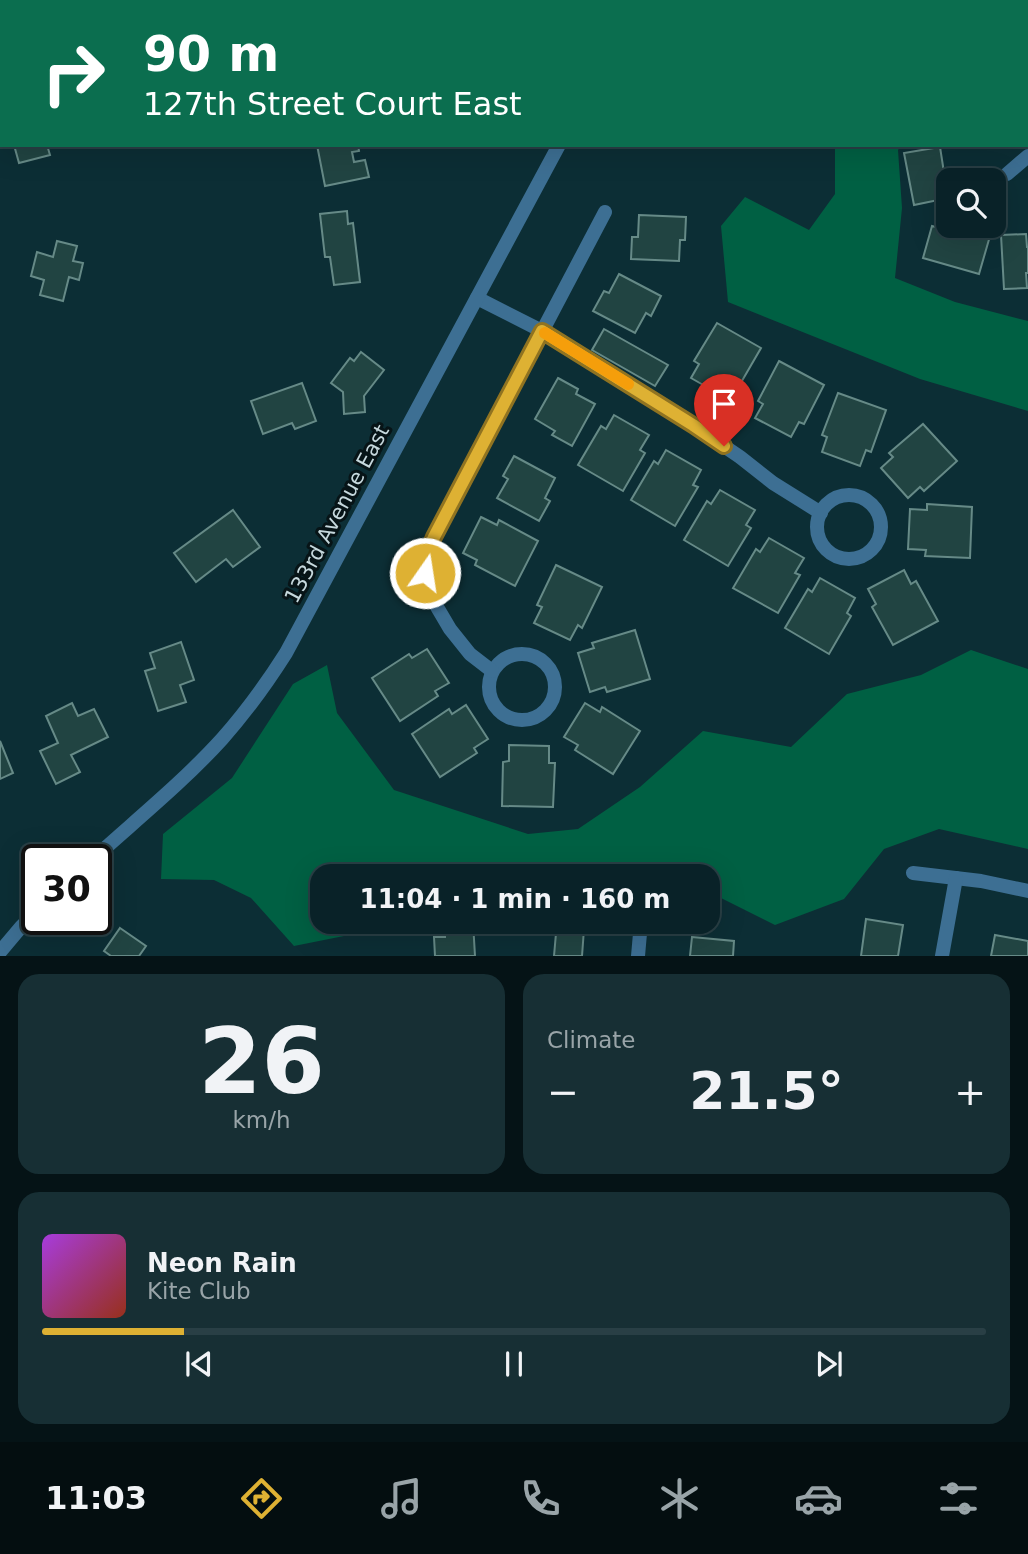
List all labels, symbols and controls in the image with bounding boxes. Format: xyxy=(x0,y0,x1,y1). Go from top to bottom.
text: 90 m xyxy=(143,26,279,83)
icon: right xyxy=(28,28,119,119)
text: 127th Street Court East xyxy=(143,85,522,123)
map controls xyxy=(936,168,1006,238)
button: search xyxy=(936,168,1006,238)
pin xyxy=(694,374,754,446)
icon: arrive xyxy=(705,385,743,423)
street label: 133rd Avenue East xyxy=(280,421,394,607)
position arrow xyxy=(388,536,462,610)
speed limit sign: 30 xyxy=(21,844,112,935)
text: 11:04 · 1 min · 160 m xyxy=(360,884,670,914)
text: 26 xyxy=(198,1009,325,1114)
text: Climate xyxy=(547,1027,636,1053)
text: 21.5° xyxy=(689,1061,844,1121)
text: − xyxy=(547,1070,579,1114)
text: + xyxy=(954,1070,986,1114)
text: km/h xyxy=(232,1107,291,1133)
text: Neon Rain xyxy=(147,1248,297,1278)
text: Kite Club xyxy=(147,1278,251,1304)
icon: previous xyxy=(180,1345,218,1383)
icon: pause xyxy=(495,1345,533,1383)
icon: next xyxy=(810,1345,848,1383)
icon: directions xyxy=(237,1474,286,1523)
icon: music xyxy=(377,1474,426,1523)
icon: phone xyxy=(516,1474,565,1523)
icon: climate xyxy=(655,1474,704,1523)
icon: car xyxy=(794,1474,843,1523)
icon: filters xyxy=(934,1474,983,1523)
text: 11:03 xyxy=(45,1479,147,1517)

